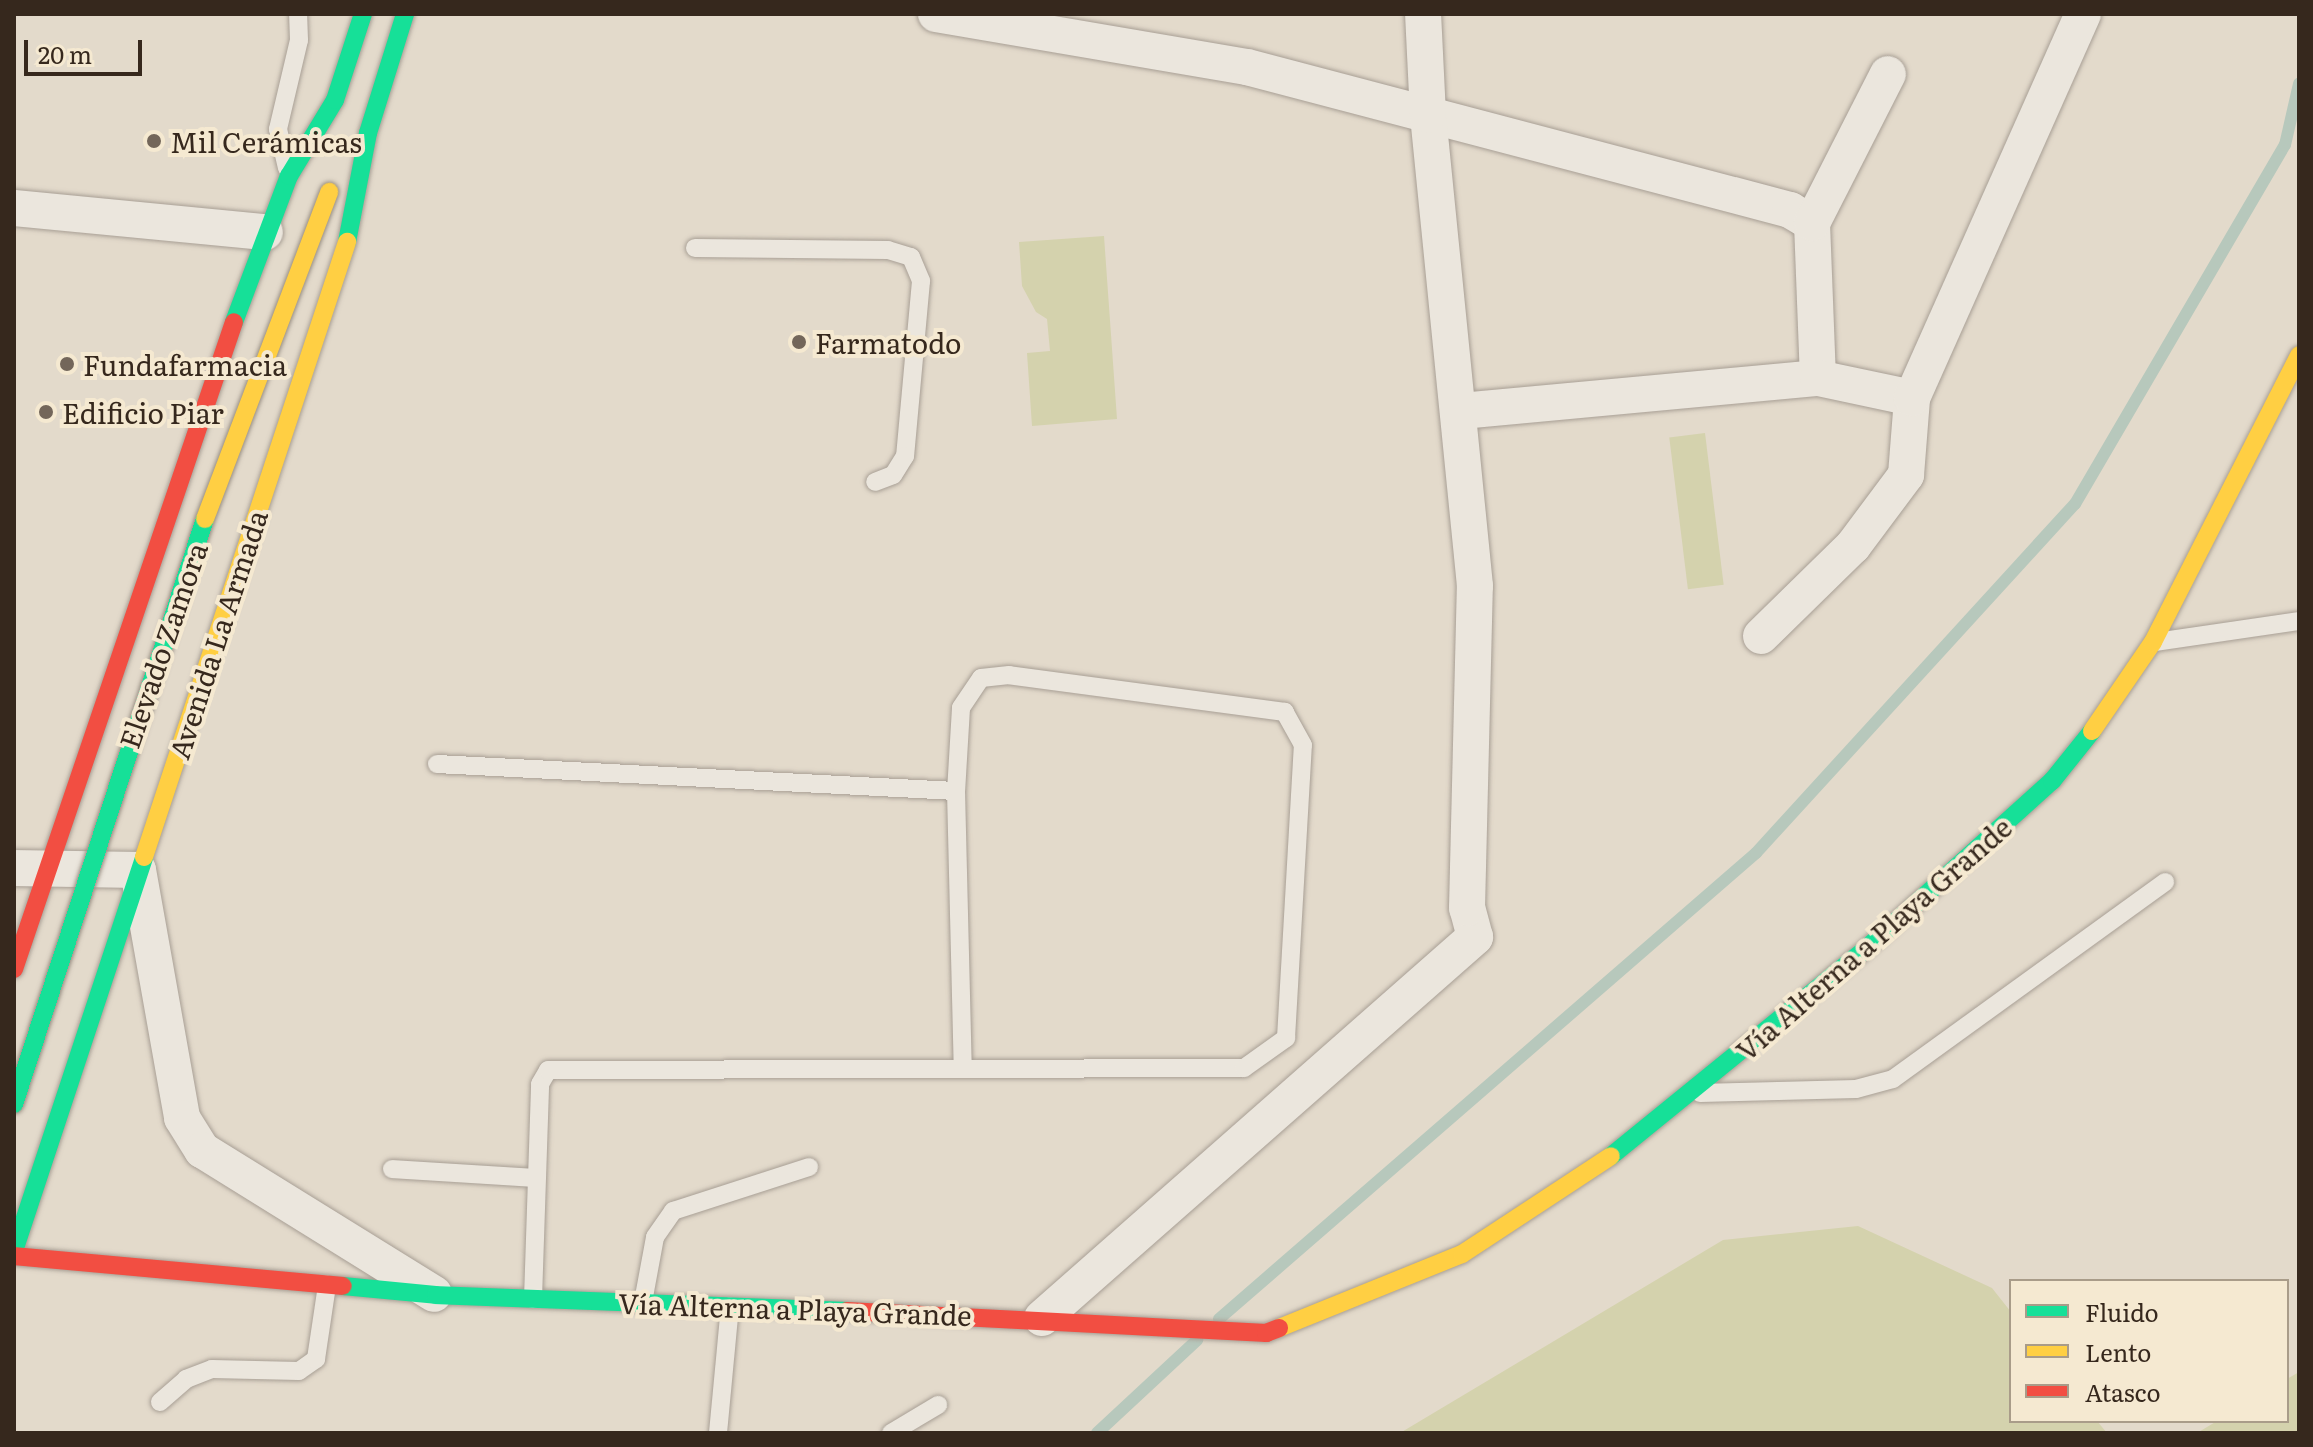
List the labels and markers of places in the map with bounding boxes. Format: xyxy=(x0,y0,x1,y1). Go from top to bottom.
place label: Mil Cerámicas xyxy=(170,124,362,158)
marker: Mil Cerámicas xyxy=(145,132,163,150)
place label: Farmatodo xyxy=(815,325,961,359)
marker: Farmatodo xyxy=(790,333,808,351)
place label: Fundafarmacia xyxy=(83,347,287,381)
marker: Fundafarmacia xyxy=(58,355,76,373)
place label: Edificio Piar xyxy=(62,395,224,429)
marker: Edificio Piar xyxy=(37,403,55,421)

